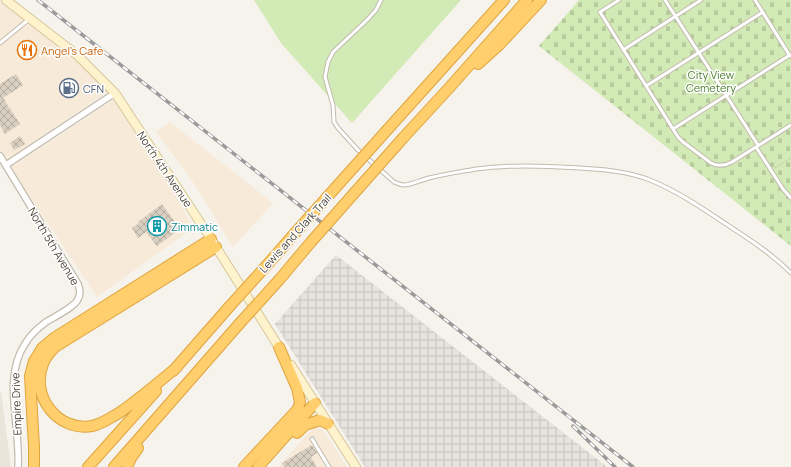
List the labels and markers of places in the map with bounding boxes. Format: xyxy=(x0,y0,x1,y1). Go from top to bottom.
restaurant icon: Angel's Cafe xyxy=(16,39,38,61)
place label: Angel's Cafe xyxy=(41,43,104,58)
fuel station icon: CFN xyxy=(58,77,80,99)
place label: CFN xyxy=(83,81,104,96)
building icon: Zimmatic xyxy=(146,215,168,237)
place label: Zimmatic xyxy=(171,219,218,234)

